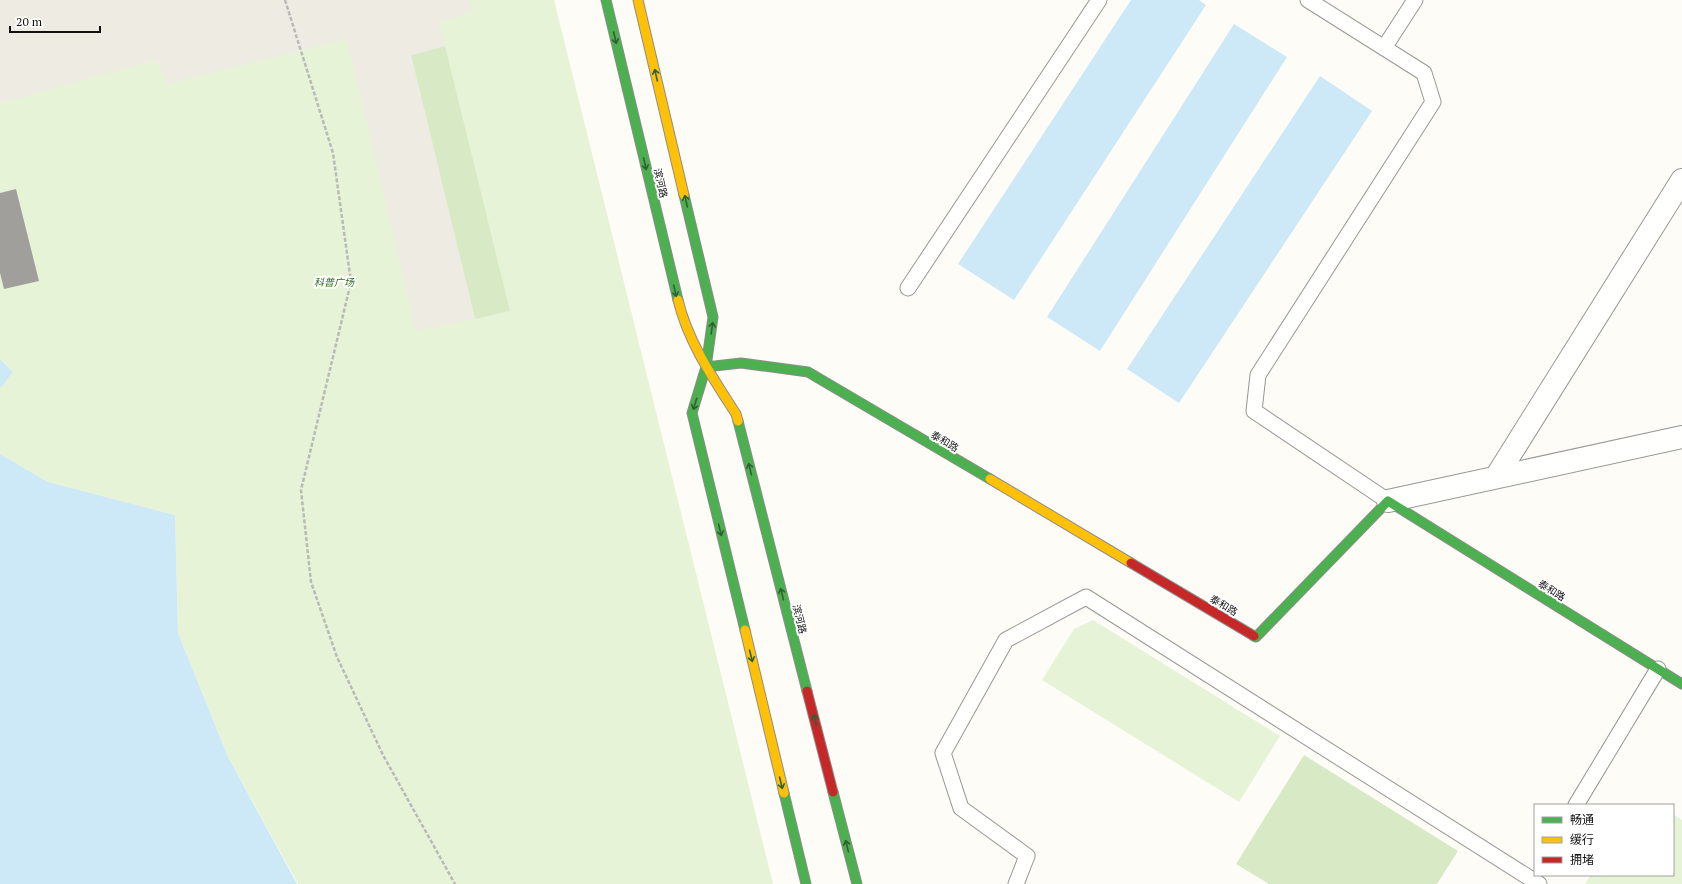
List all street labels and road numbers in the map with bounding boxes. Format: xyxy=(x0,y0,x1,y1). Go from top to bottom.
street label: 滨河路 xyxy=(651,167,670,199)
street label: 泰和路 xyxy=(929,428,961,455)
street label: 泰和路 xyxy=(1536,577,1568,604)
street label: 泰和路 xyxy=(1208,592,1240,619)
street label: 滨河路 xyxy=(790,603,809,635)

